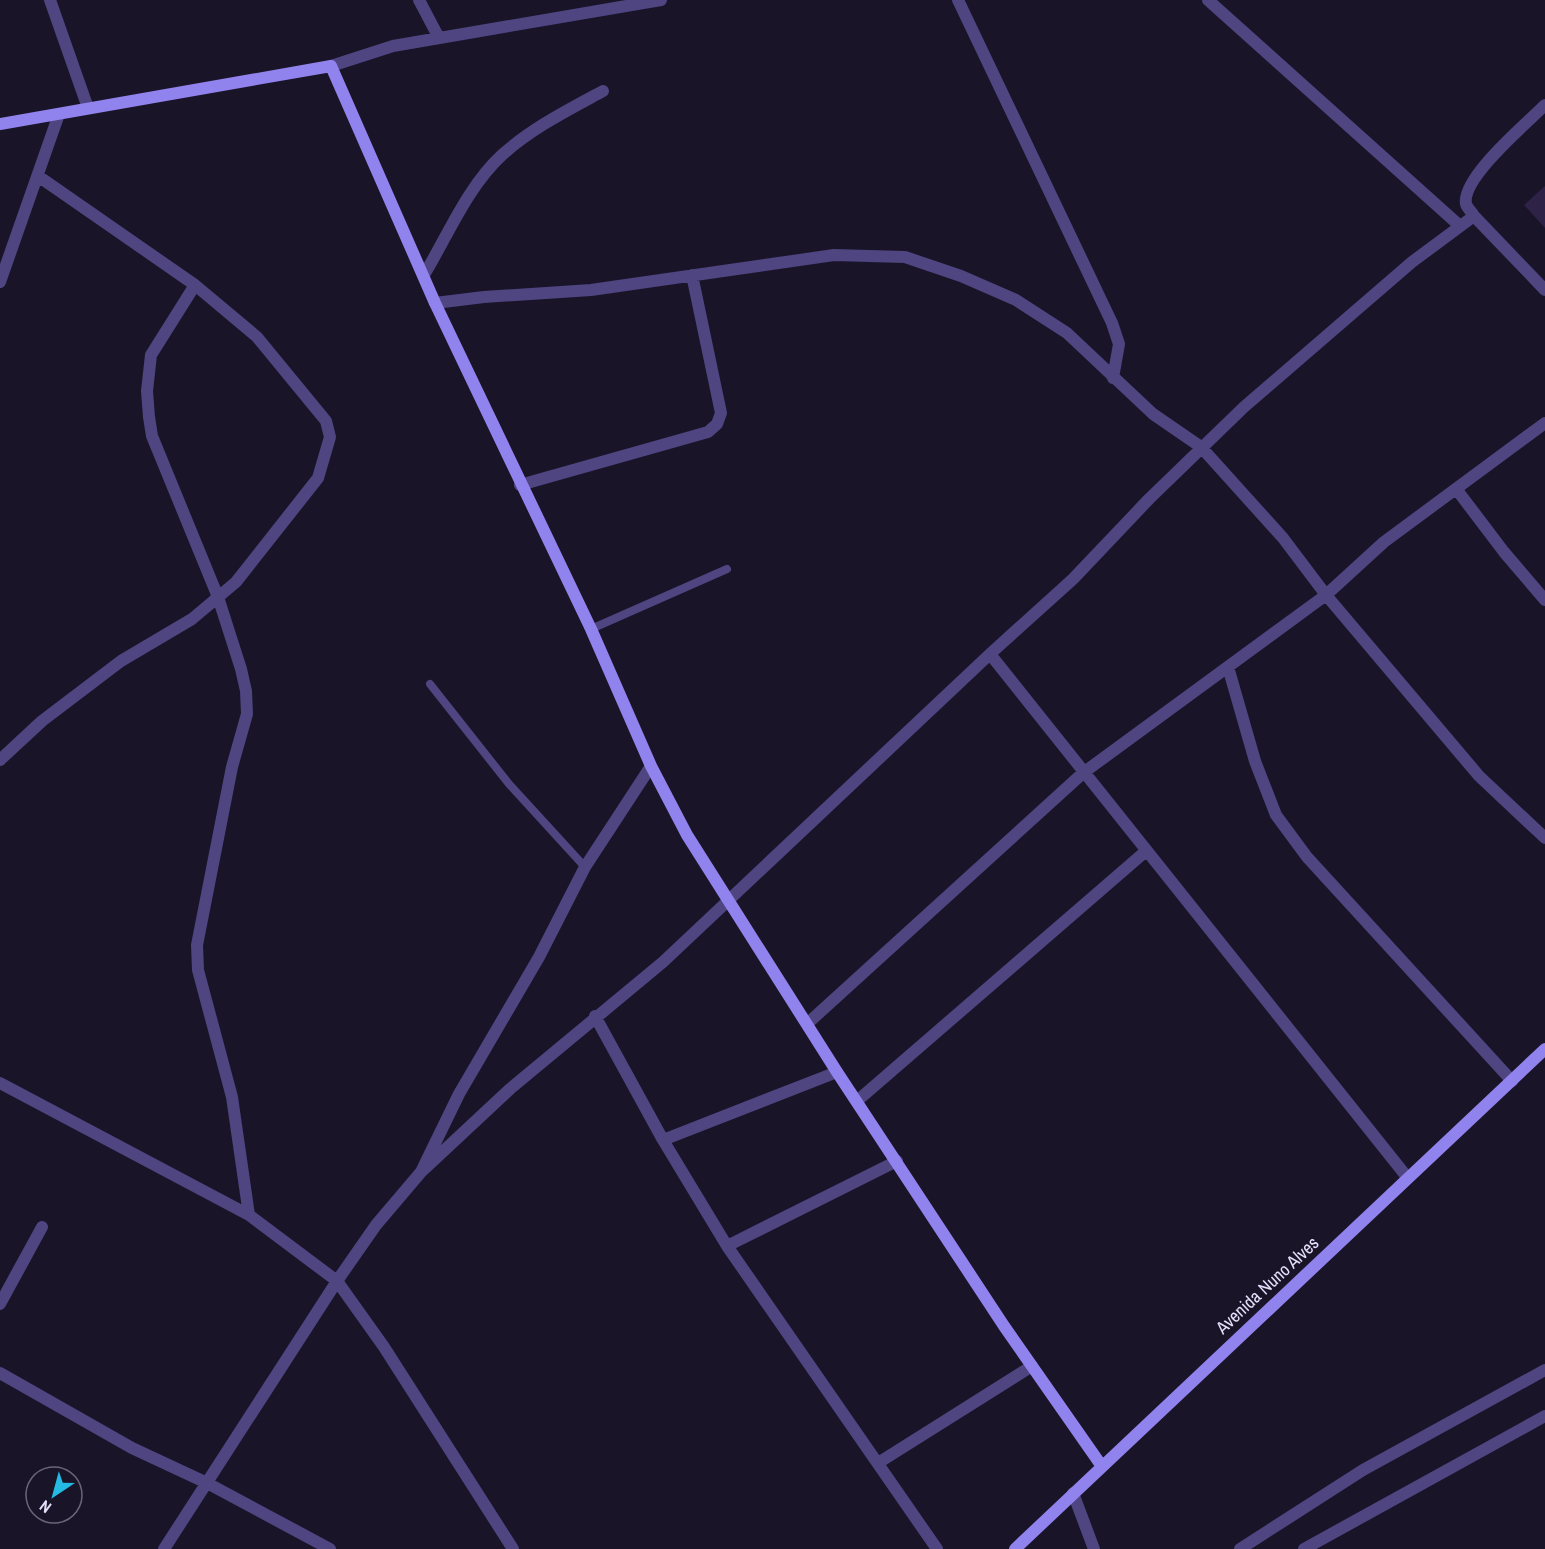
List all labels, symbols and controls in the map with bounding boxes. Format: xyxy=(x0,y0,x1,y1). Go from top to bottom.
street label: Avenida Nuno Alves xyxy=(1209,1231,1324,1340)
north arrow xyxy=(24,1465,84,1525)
text: N xyxy=(35,1495,55,1519)

